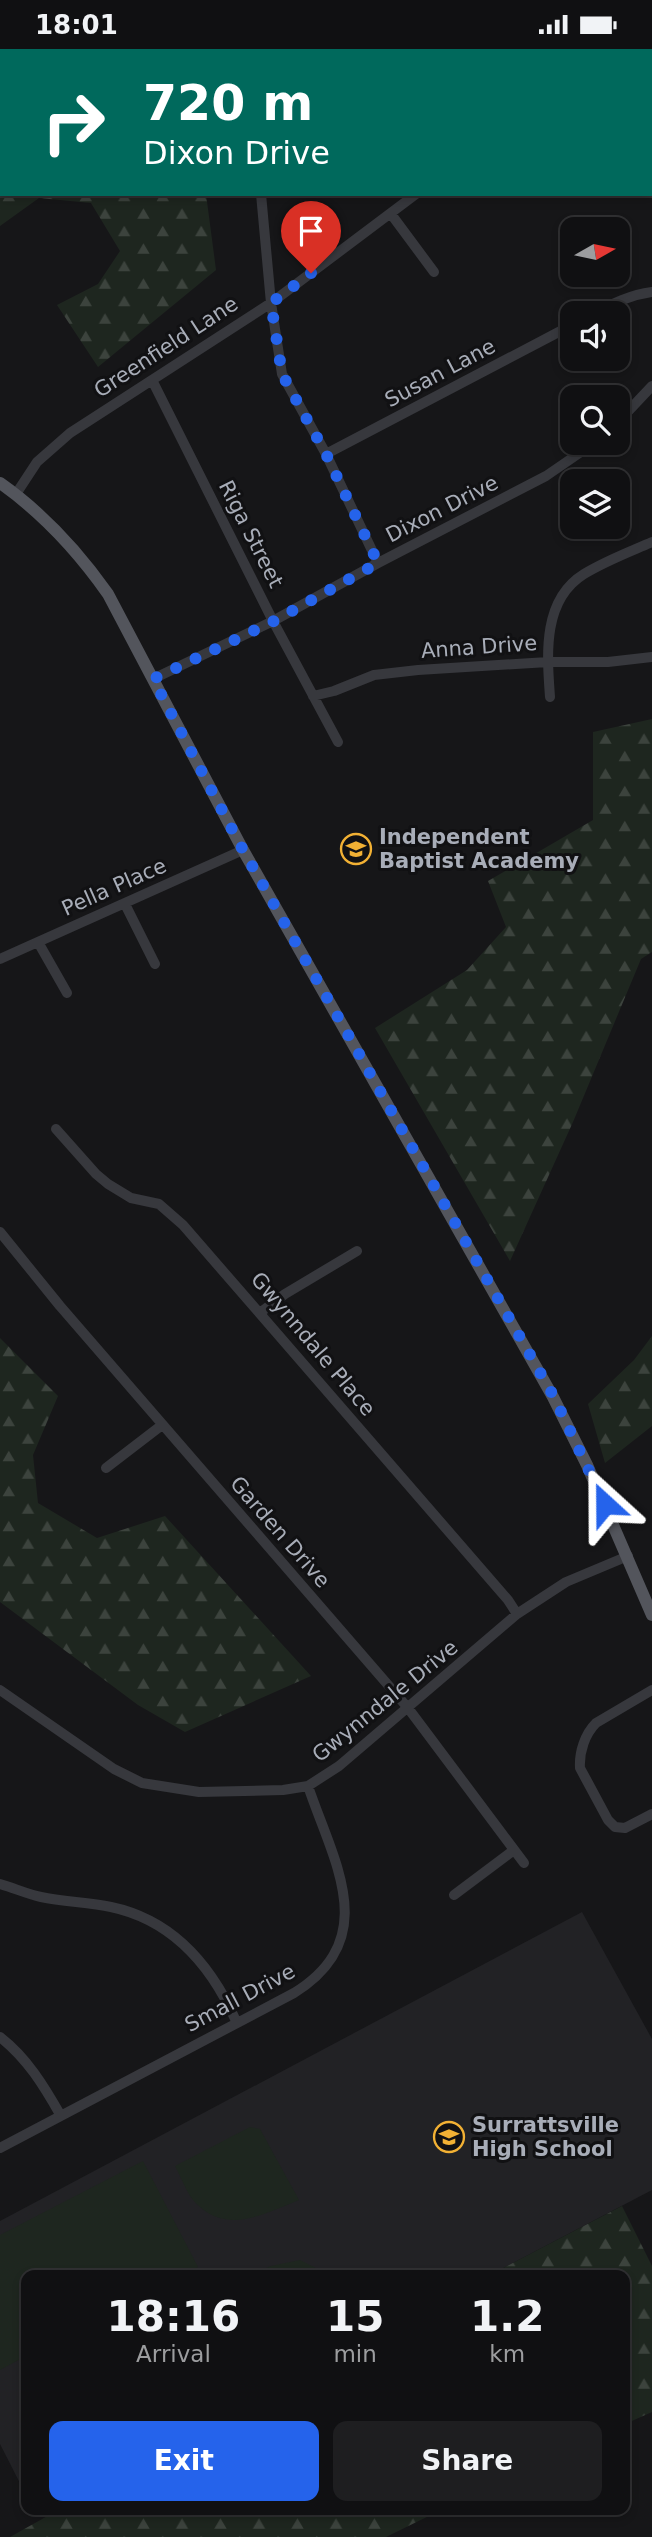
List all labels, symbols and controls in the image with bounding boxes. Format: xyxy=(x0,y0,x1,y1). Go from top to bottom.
text: 18:01 xyxy=(35,10,118,40)
text: 720 m xyxy=(143,75,313,132)
icon: right xyxy=(28,77,119,168)
text: Dixon Drive xyxy=(143,134,330,172)
pin xyxy=(281,201,341,273)
icon: arrive xyxy=(292,212,330,250)
north arrow xyxy=(560,217,630,287)
map controls xyxy=(560,217,630,539)
street label: Greenfield Lane xyxy=(90,292,242,402)
button: sound xyxy=(560,301,630,371)
street label: Susan Lane xyxy=(381,334,499,412)
button: search xyxy=(560,385,630,455)
button: layers xyxy=(560,469,630,539)
street label: Dixon Drive xyxy=(382,470,502,548)
street label: Riga Street xyxy=(214,476,288,592)
street label: Anna Drive xyxy=(420,631,538,663)
place label: Independent Baptist Academy xyxy=(379,825,579,873)
school or university icon: Independent Baptist Academy xyxy=(339,832,373,866)
street label: Pella Place xyxy=(58,853,170,921)
street label: Gwynndale Place xyxy=(246,1267,380,1421)
position arrow xyxy=(568,1467,642,1541)
street label: Garden Drive xyxy=(225,1471,335,1593)
street label: Gwynndale Drive xyxy=(307,1635,463,1767)
street label: Small Drive xyxy=(181,1959,299,2037)
place label: Surrattsville High School xyxy=(472,2113,619,2161)
school or university icon: Surrattsville High School xyxy=(432,2120,466,2154)
text: 18:16 xyxy=(107,2292,240,2341)
text: 15 xyxy=(326,2292,384,2341)
text: 1.2 xyxy=(470,2292,544,2341)
text: Arrival xyxy=(136,2341,211,2367)
text: min xyxy=(333,2341,377,2367)
text: km xyxy=(489,2341,525,2367)
button: Exit xyxy=(49,2421,319,2501)
button: Share xyxy=(333,2421,602,2501)

